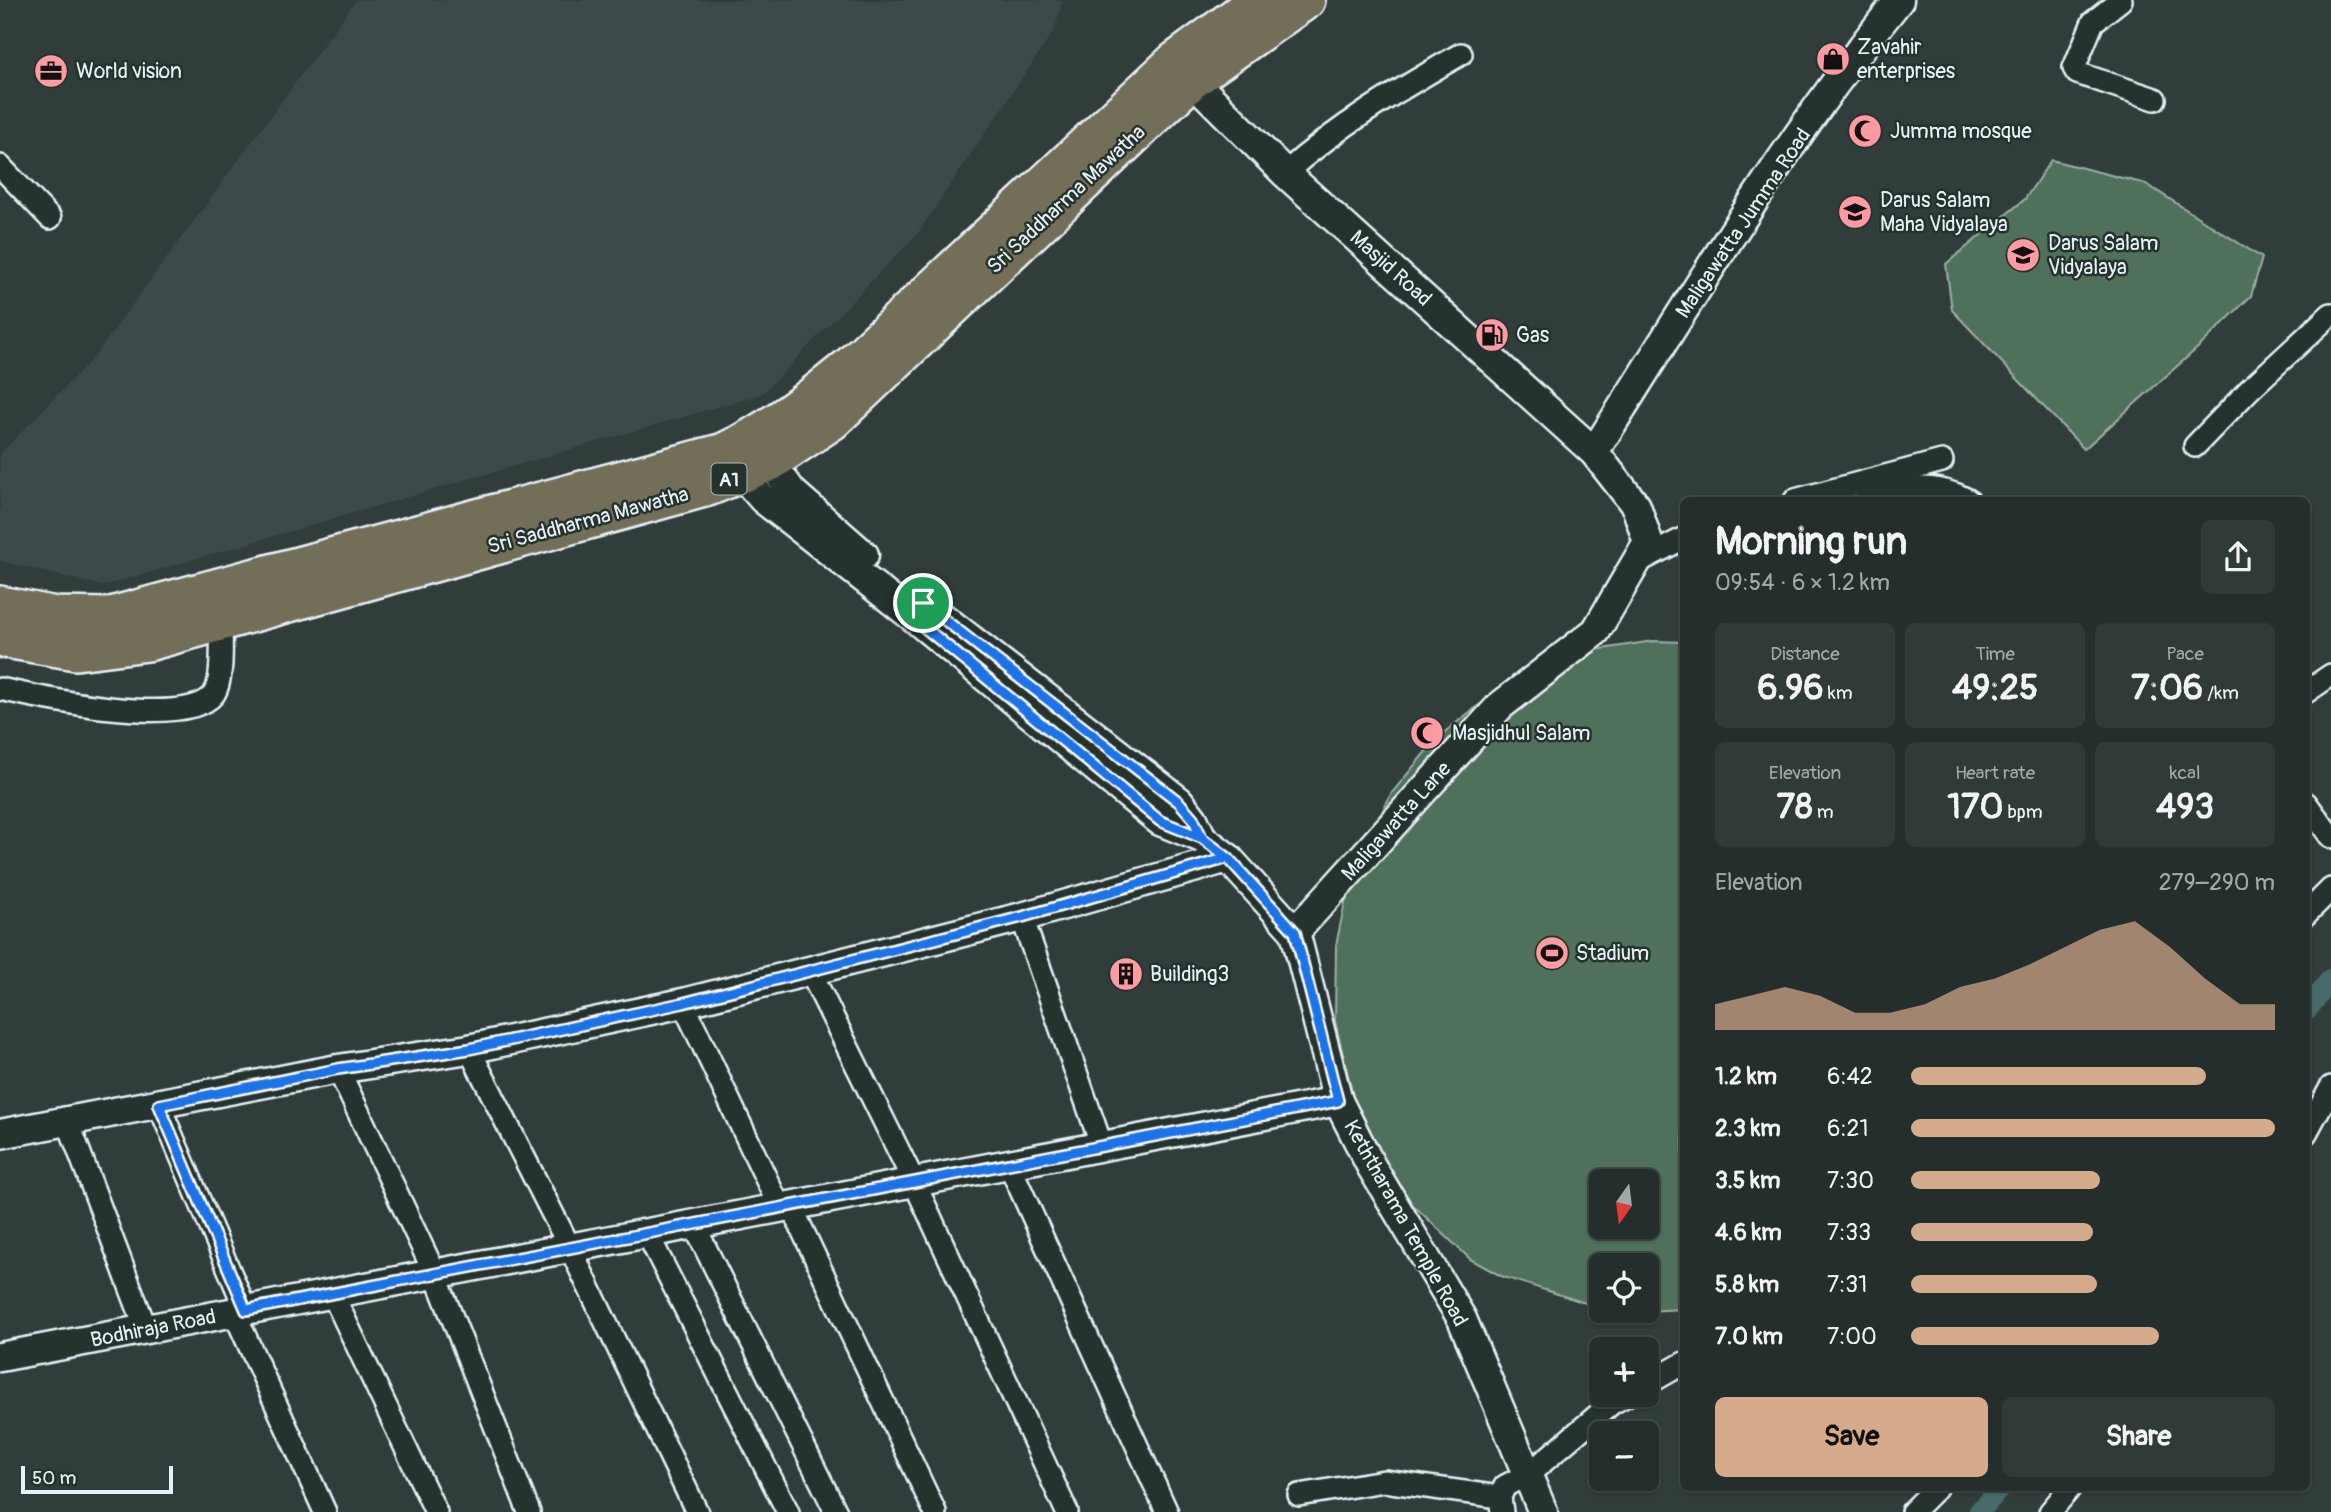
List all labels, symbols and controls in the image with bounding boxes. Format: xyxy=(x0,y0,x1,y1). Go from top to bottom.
place label: Zavahir enterprises xyxy=(1857,34,1956,85)
shop icon: Zavahir enterprises xyxy=(1814,40,1852,78)
office icon: World vision xyxy=(32,52,70,90)
place label: World vision xyxy=(76,58,182,85)
mosque icon: Jumma mosque xyxy=(1846,112,1884,150)
place label: Jumma mosque xyxy=(1890,118,2032,145)
street label: Sri Saddharma Mawatha xyxy=(981,119,1151,280)
street label: Maligawatta Jumma Road xyxy=(1670,123,1817,324)
place label: Darus Salam Maha Vidyalaya xyxy=(1880,187,2008,238)
school or university icon: Darus Salam Maha Vidyalaya xyxy=(1836,193,1874,231)
street label: Masjid Road xyxy=(1344,224,1437,312)
place label: Darus Salam Vidyalaya xyxy=(2048,230,2158,281)
school or university icon: Darus Salam Vidyalaya xyxy=(2004,236,2042,274)
fuel station icon: Gas xyxy=(1473,316,1511,354)
place label: Gas xyxy=(1516,322,1550,349)
road number: A1 xyxy=(712,464,746,494)
street label: Sri Saddharma Mawatha xyxy=(485,481,692,560)
text: Morning run xyxy=(1715,518,1907,566)
button: share xyxy=(2201,520,2275,594)
text: 09:54 · 6 × 1.2 km xyxy=(1715,568,1890,597)
pin xyxy=(893,573,953,633)
icon: arrive xyxy=(904,584,942,622)
text: Distance xyxy=(1770,642,1840,666)
text: Time xyxy=(1975,642,2015,666)
text: Pace xyxy=(2166,642,2204,666)
text: 6.96 xyxy=(1757,666,1824,710)
text: 49:25 xyxy=(1952,666,2038,710)
text: 7:06 xyxy=(2131,666,2203,710)
text: km xyxy=(1824,681,1853,705)
text: /km xyxy=(2203,681,2239,705)
mosque icon: Masjidhul Salam xyxy=(1408,714,1446,752)
place label: Masjidhul Salam xyxy=(1452,720,1591,747)
street label: Maligawatta Lane xyxy=(1336,755,1458,887)
text: Elevation xyxy=(1769,761,1841,785)
text: Heart rate xyxy=(1955,761,2035,785)
text: kcal xyxy=(2170,761,2200,785)
text: 78 xyxy=(1776,785,1813,829)
text: 170 xyxy=(1947,785,2003,829)
text: 493 xyxy=(2156,785,2214,829)
text: m xyxy=(1813,800,1834,824)
text: bpm xyxy=(2003,800,2043,824)
text: Elevation xyxy=(1715,868,1803,897)
text: 279–290 m xyxy=(2159,868,2275,897)
sports icon: Stadium xyxy=(1533,934,1571,972)
place label: Stadium xyxy=(1576,940,1649,967)
building icon: Building3 xyxy=(1107,955,1145,993)
place label: Building3 xyxy=(1150,961,1229,988)
text: 1.2 km xyxy=(1715,1062,1777,1091)
text: 6:42 xyxy=(1827,1062,1873,1091)
text: 2.3 km xyxy=(1715,1114,1781,1143)
text: 6:21 xyxy=(1827,1114,1868,1143)
street label: Keththarama Temple Road xyxy=(1337,1115,1474,1331)
text: 3.5 km xyxy=(1715,1166,1780,1195)
text: 7:30 xyxy=(1827,1166,1874,1195)
north arrow xyxy=(1589,1169,1659,1239)
map controls xyxy=(1589,1169,1659,1491)
text: 4.6 km xyxy=(1715,1218,1782,1247)
text: 7:33 xyxy=(1827,1218,1871,1247)
button: locate xyxy=(1589,1253,1659,1323)
text: 5.8 km xyxy=(1715,1270,1779,1299)
text: 7:31 xyxy=(1827,1270,1867,1299)
street label: Bodhiraja Road xyxy=(88,1303,218,1354)
text: 7.0 km xyxy=(1715,1322,1783,1351)
text: 7:00 xyxy=(1827,1322,1877,1351)
button: + xyxy=(1589,1337,1659,1407)
button: Save xyxy=(1715,1397,1988,1477)
button: Share xyxy=(2002,1397,2275,1477)
button: − xyxy=(1589,1421,1659,1491)
scale bar xyxy=(21,1463,173,1495)
text: 50 m xyxy=(32,1466,76,1490)

